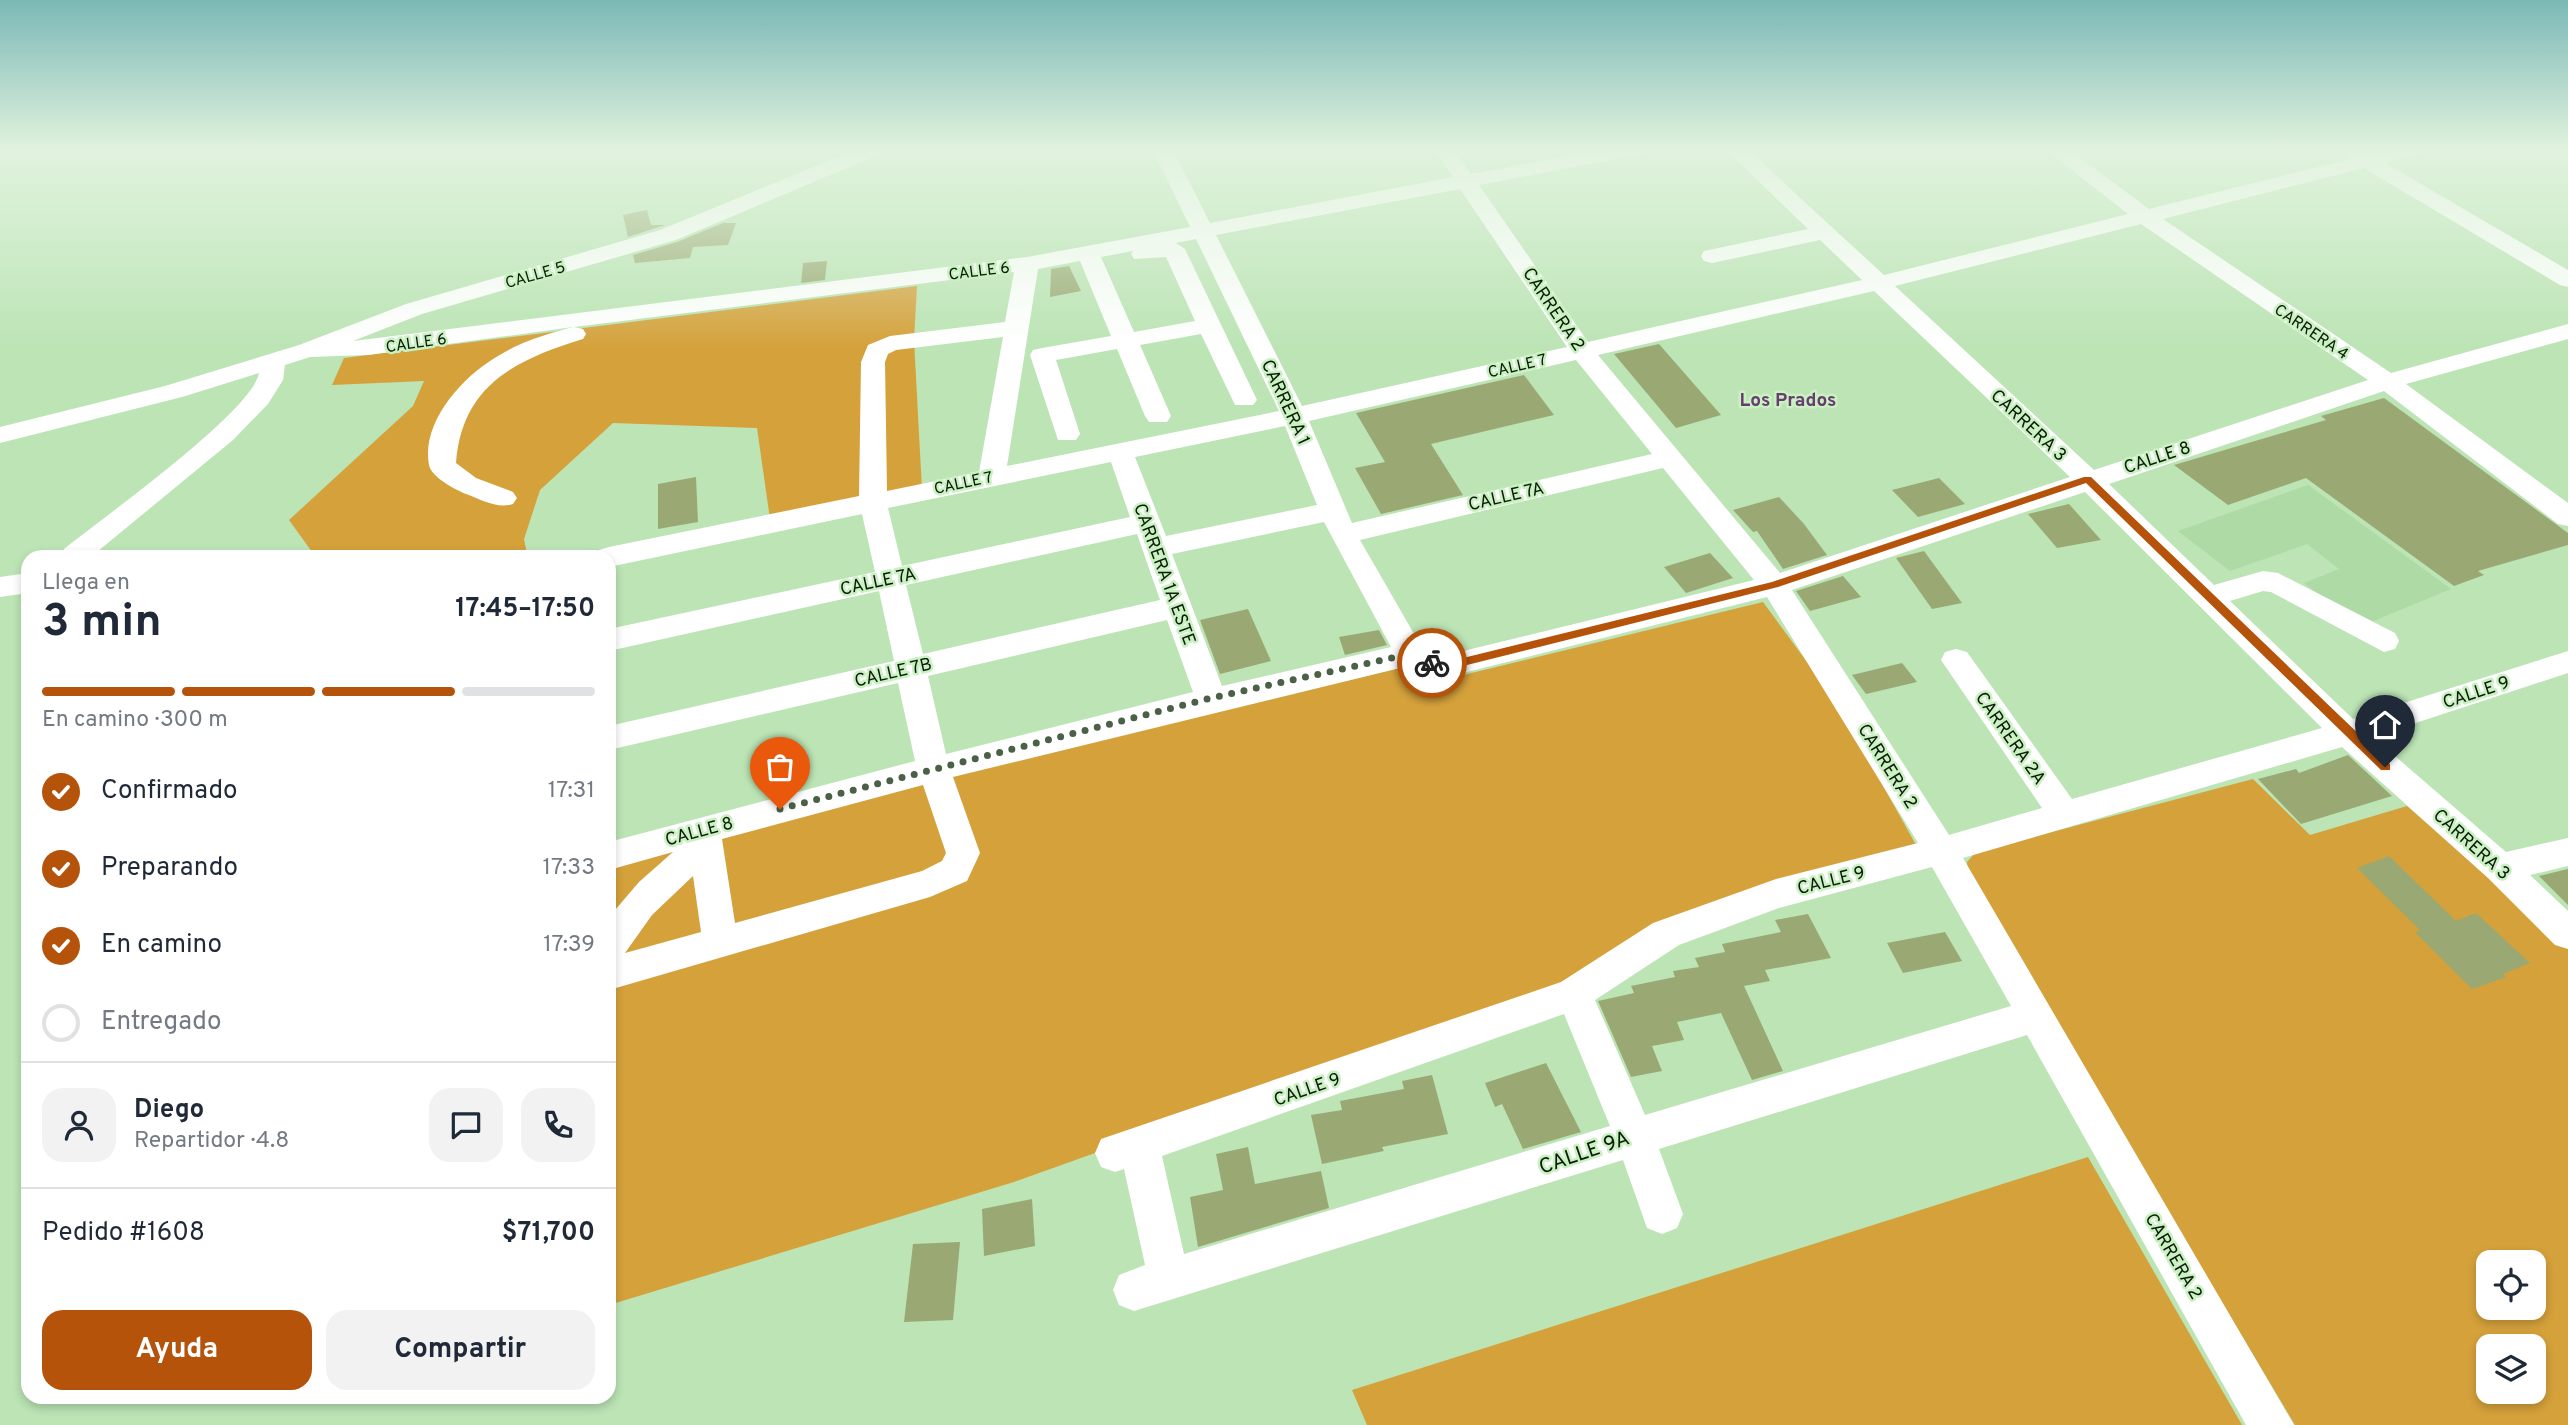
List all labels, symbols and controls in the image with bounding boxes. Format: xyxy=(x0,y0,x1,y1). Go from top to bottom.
street label: CALLE 5 xyxy=(503,258,568,294)
street label: CALLE 6 xyxy=(948,258,1011,286)
street label: CARRERA 2 xyxy=(1516,264,1589,356)
street label: CARRERA 4 xyxy=(2270,300,2352,365)
street label: CALLE 6 xyxy=(385,330,448,358)
street label: CALLE 7 xyxy=(1486,351,1549,383)
street label: CARRERA 1 xyxy=(1255,356,1314,449)
street label: CARRERA 3 xyxy=(1985,385,2071,467)
district label: Los Prados xyxy=(1740,389,1836,413)
street label: CALLE 8 xyxy=(2121,437,2194,480)
street label: CALLE 7 xyxy=(932,468,995,500)
street label: CALLE 7A xyxy=(1466,478,1546,517)
street label: CARRERA 1A ESTE xyxy=(1127,500,1200,649)
street label: CALLE 7A xyxy=(838,563,918,602)
text: Llega en xyxy=(42,569,130,598)
text: 17:45–17:50 xyxy=(455,593,595,626)
text: 3 min xyxy=(42,594,162,653)
courier xyxy=(1397,628,1467,698)
icon: bike xyxy=(1413,644,1451,682)
street label: CALLE 7B xyxy=(852,653,934,694)
street label: CALLE 9 xyxy=(2440,672,2513,715)
street label: CARRERA 2A xyxy=(1969,688,2050,790)
pin xyxy=(2355,695,2415,767)
text: En camino · 300 m xyxy=(42,706,228,735)
icon: home xyxy=(2366,706,2404,744)
street label: CARRERA 2 xyxy=(1852,720,1922,814)
pin xyxy=(750,737,810,809)
icon: bag xyxy=(761,748,799,786)
icon: check xyxy=(42,773,80,811)
text: Confirmado xyxy=(101,775,238,808)
text: 17:31 xyxy=(548,777,595,806)
street label: CARRERA 3 xyxy=(2428,805,2514,886)
street label: CALLE 8 xyxy=(663,812,736,853)
icon: check xyxy=(42,850,80,888)
text: Preparando xyxy=(101,852,238,885)
text: 17:33 xyxy=(543,854,595,883)
street label: CALLE 9 xyxy=(1795,862,1868,901)
icon: check xyxy=(42,927,80,965)
text: En camino xyxy=(101,929,222,962)
text: 17:39 xyxy=(543,931,595,960)
text: Entregado xyxy=(101,1006,221,1039)
street label: CALLE 9 xyxy=(1271,1068,1344,1113)
button: person xyxy=(42,1088,116,1162)
button: chat xyxy=(429,1088,503,1162)
button: phone xyxy=(521,1088,595,1162)
text: Diego xyxy=(134,1094,204,1127)
street label: CALLE 9A xyxy=(1536,1125,1633,1181)
text: Repartidor · 4.8 xyxy=(134,1127,289,1156)
street label: CARRERA 2 xyxy=(2139,1209,2207,1304)
text: Pedido #1608 xyxy=(42,1217,205,1250)
text: $71,700 xyxy=(502,1217,595,1250)
map controls xyxy=(2476,1250,2546,1404)
button: locate xyxy=(2476,1250,2546,1320)
button: Ayuda xyxy=(42,1310,312,1390)
button: Compartir xyxy=(326,1310,595,1390)
button: layers xyxy=(2476,1334,2546,1404)

